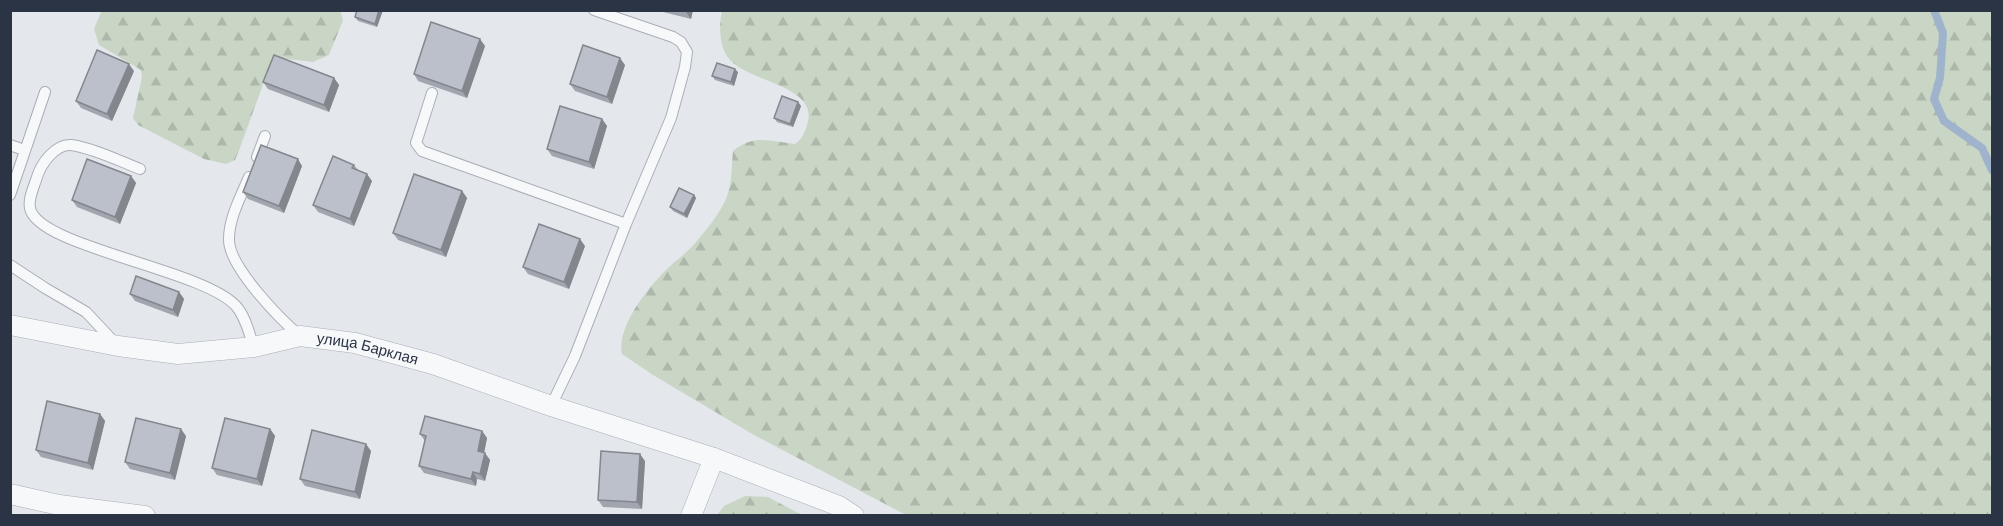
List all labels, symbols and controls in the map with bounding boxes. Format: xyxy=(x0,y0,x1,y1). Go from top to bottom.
street label: улица Барклая xyxy=(316,328,421,370)

